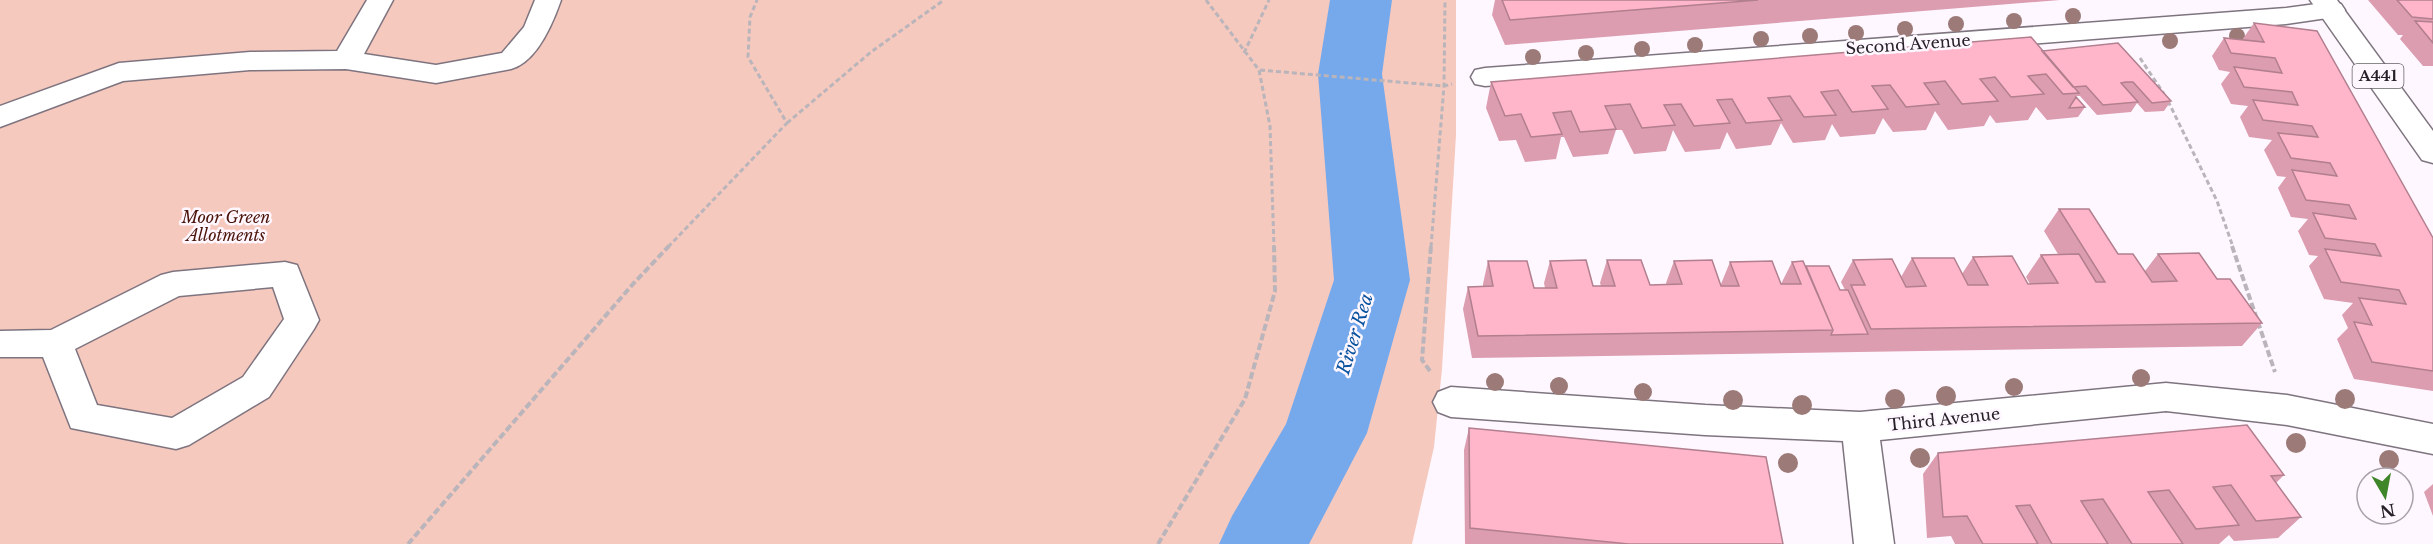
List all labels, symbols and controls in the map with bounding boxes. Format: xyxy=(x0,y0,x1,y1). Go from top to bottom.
street label: Second Avenue xyxy=(1845,30,1971,58)
road number: A441 xyxy=(2352,64,2404,88)
park label: Moor Green Allotments xyxy=(181,207,270,245)
water label: River Rea xyxy=(1332,291,1378,378)
street label: Third Avenue xyxy=(1887,403,2001,435)
north arrow xyxy=(2355,466,2415,526)
text: N xyxy=(2378,500,2397,522)

